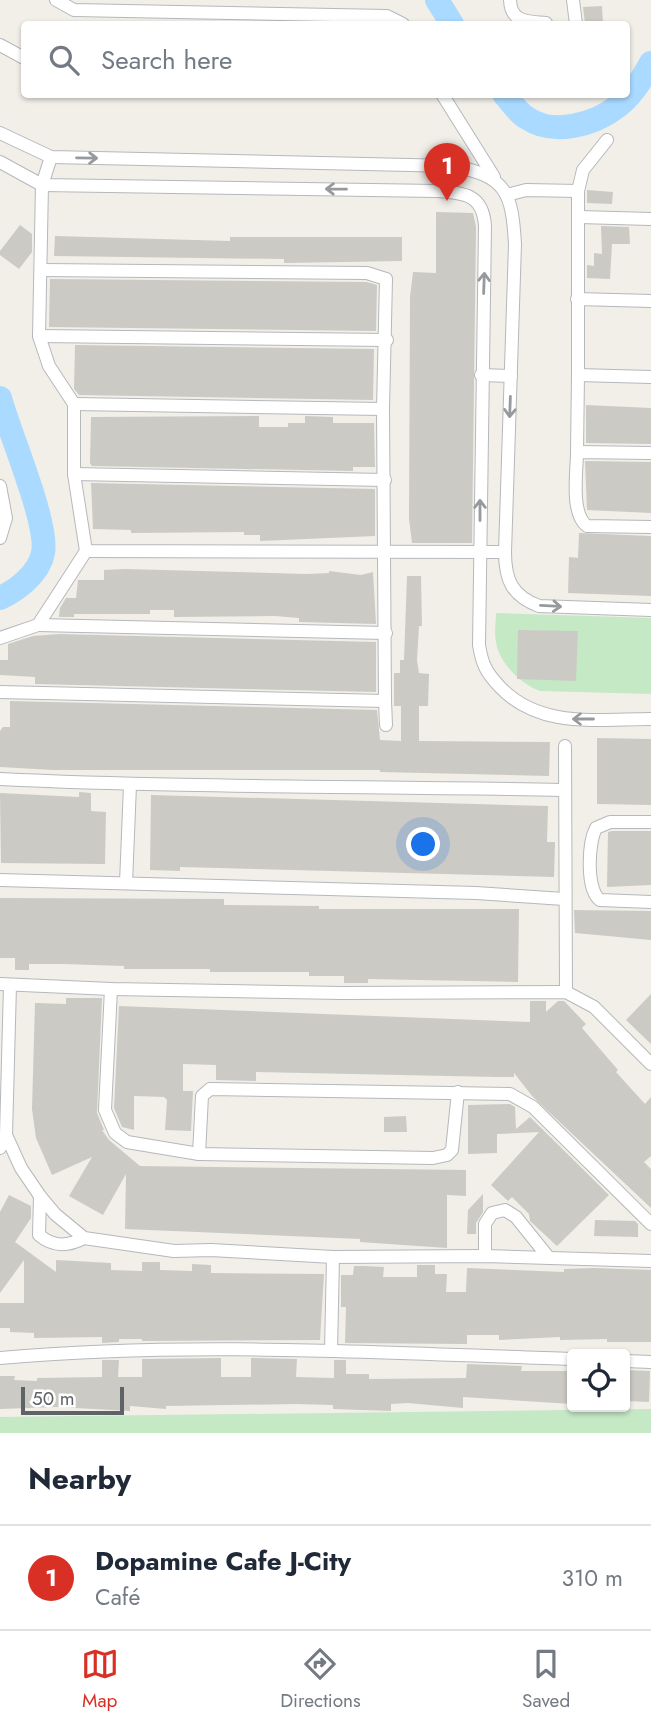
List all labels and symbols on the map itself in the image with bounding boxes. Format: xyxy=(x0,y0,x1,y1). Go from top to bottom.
pin: 1 xyxy=(424,143,470,201)
one-way arrow xyxy=(75,151,98,165)
one-way arrow xyxy=(325,183,348,196)
one-way arrow xyxy=(477,272,490,295)
one-way arrow xyxy=(503,396,517,419)
one-way arrow xyxy=(473,499,487,522)
one-way arrow xyxy=(539,600,562,613)
one-way arrow xyxy=(572,712,595,726)
your location xyxy=(406,827,440,861)
scale bar xyxy=(21,1384,124,1416)

